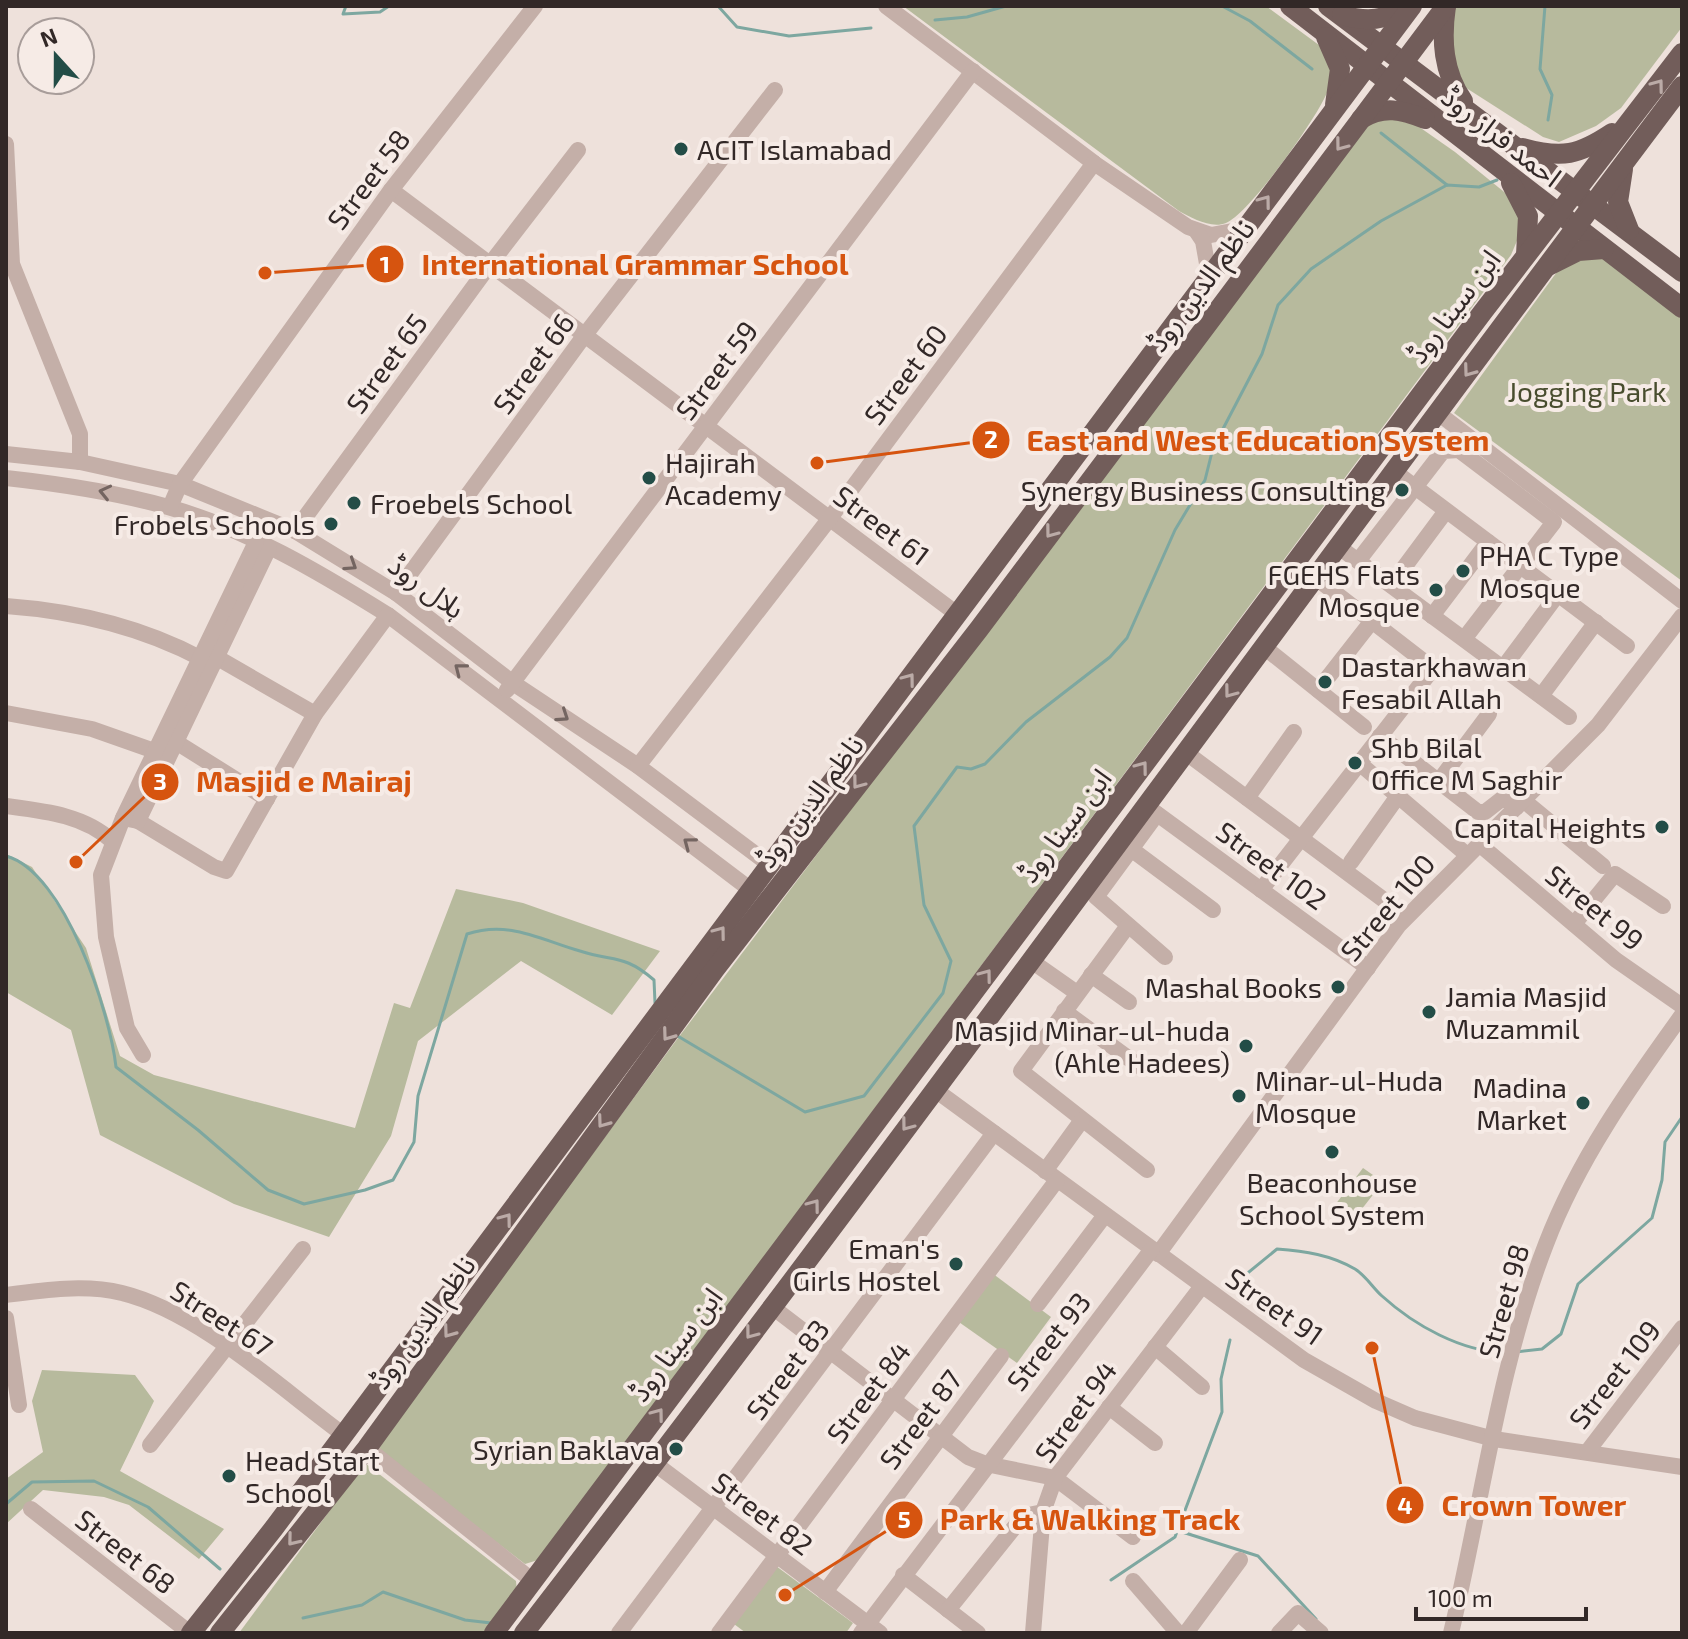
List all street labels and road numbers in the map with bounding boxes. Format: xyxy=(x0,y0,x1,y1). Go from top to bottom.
street label: احمد فراز روڈ xyxy=(1435,79,1569,194)
street label: Street 58 xyxy=(319,122,417,236)
street label: ناظم الدین روڈ xyxy=(1139,212,1266,361)
street label: ابن سینا روڈ xyxy=(1399,242,1508,370)
street label: Street 65 xyxy=(338,306,434,420)
street label: Street 66 xyxy=(485,306,581,420)
street label: Street 59 xyxy=(668,314,764,426)
street label: Street 60 xyxy=(856,317,954,431)
street label: Street 61 xyxy=(827,478,937,572)
street label: ہلال روڈ xyxy=(382,547,472,626)
street label: ناظم الدین روڈ xyxy=(748,728,875,877)
street label: ابن سینا روڈ xyxy=(1010,761,1119,889)
street label: Street 102 xyxy=(1210,814,1334,916)
street label: Street 100 xyxy=(1333,847,1441,967)
street label: Street 99 xyxy=(1539,857,1651,957)
street label: Street 98 xyxy=(1471,1240,1535,1362)
street label: ناظم الدین روڈ xyxy=(362,1249,487,1399)
street label: Street 91 xyxy=(1220,1260,1330,1352)
street label: Street 67 xyxy=(165,1273,279,1363)
street label: ابن سینا روڈ xyxy=(621,1280,730,1408)
street label: Street 93 xyxy=(999,1285,1097,1397)
street label: Street 83 xyxy=(738,1312,836,1426)
street label: Street 109 xyxy=(1561,1313,1667,1435)
street label: Street 84 xyxy=(819,1335,917,1449)
street label: Street 94 xyxy=(1027,1354,1123,1468)
street label: Street 87 xyxy=(872,1363,968,1475)
street label: Street 82 xyxy=(706,1464,820,1562)
street label: Street 68 xyxy=(69,1502,183,1600)

